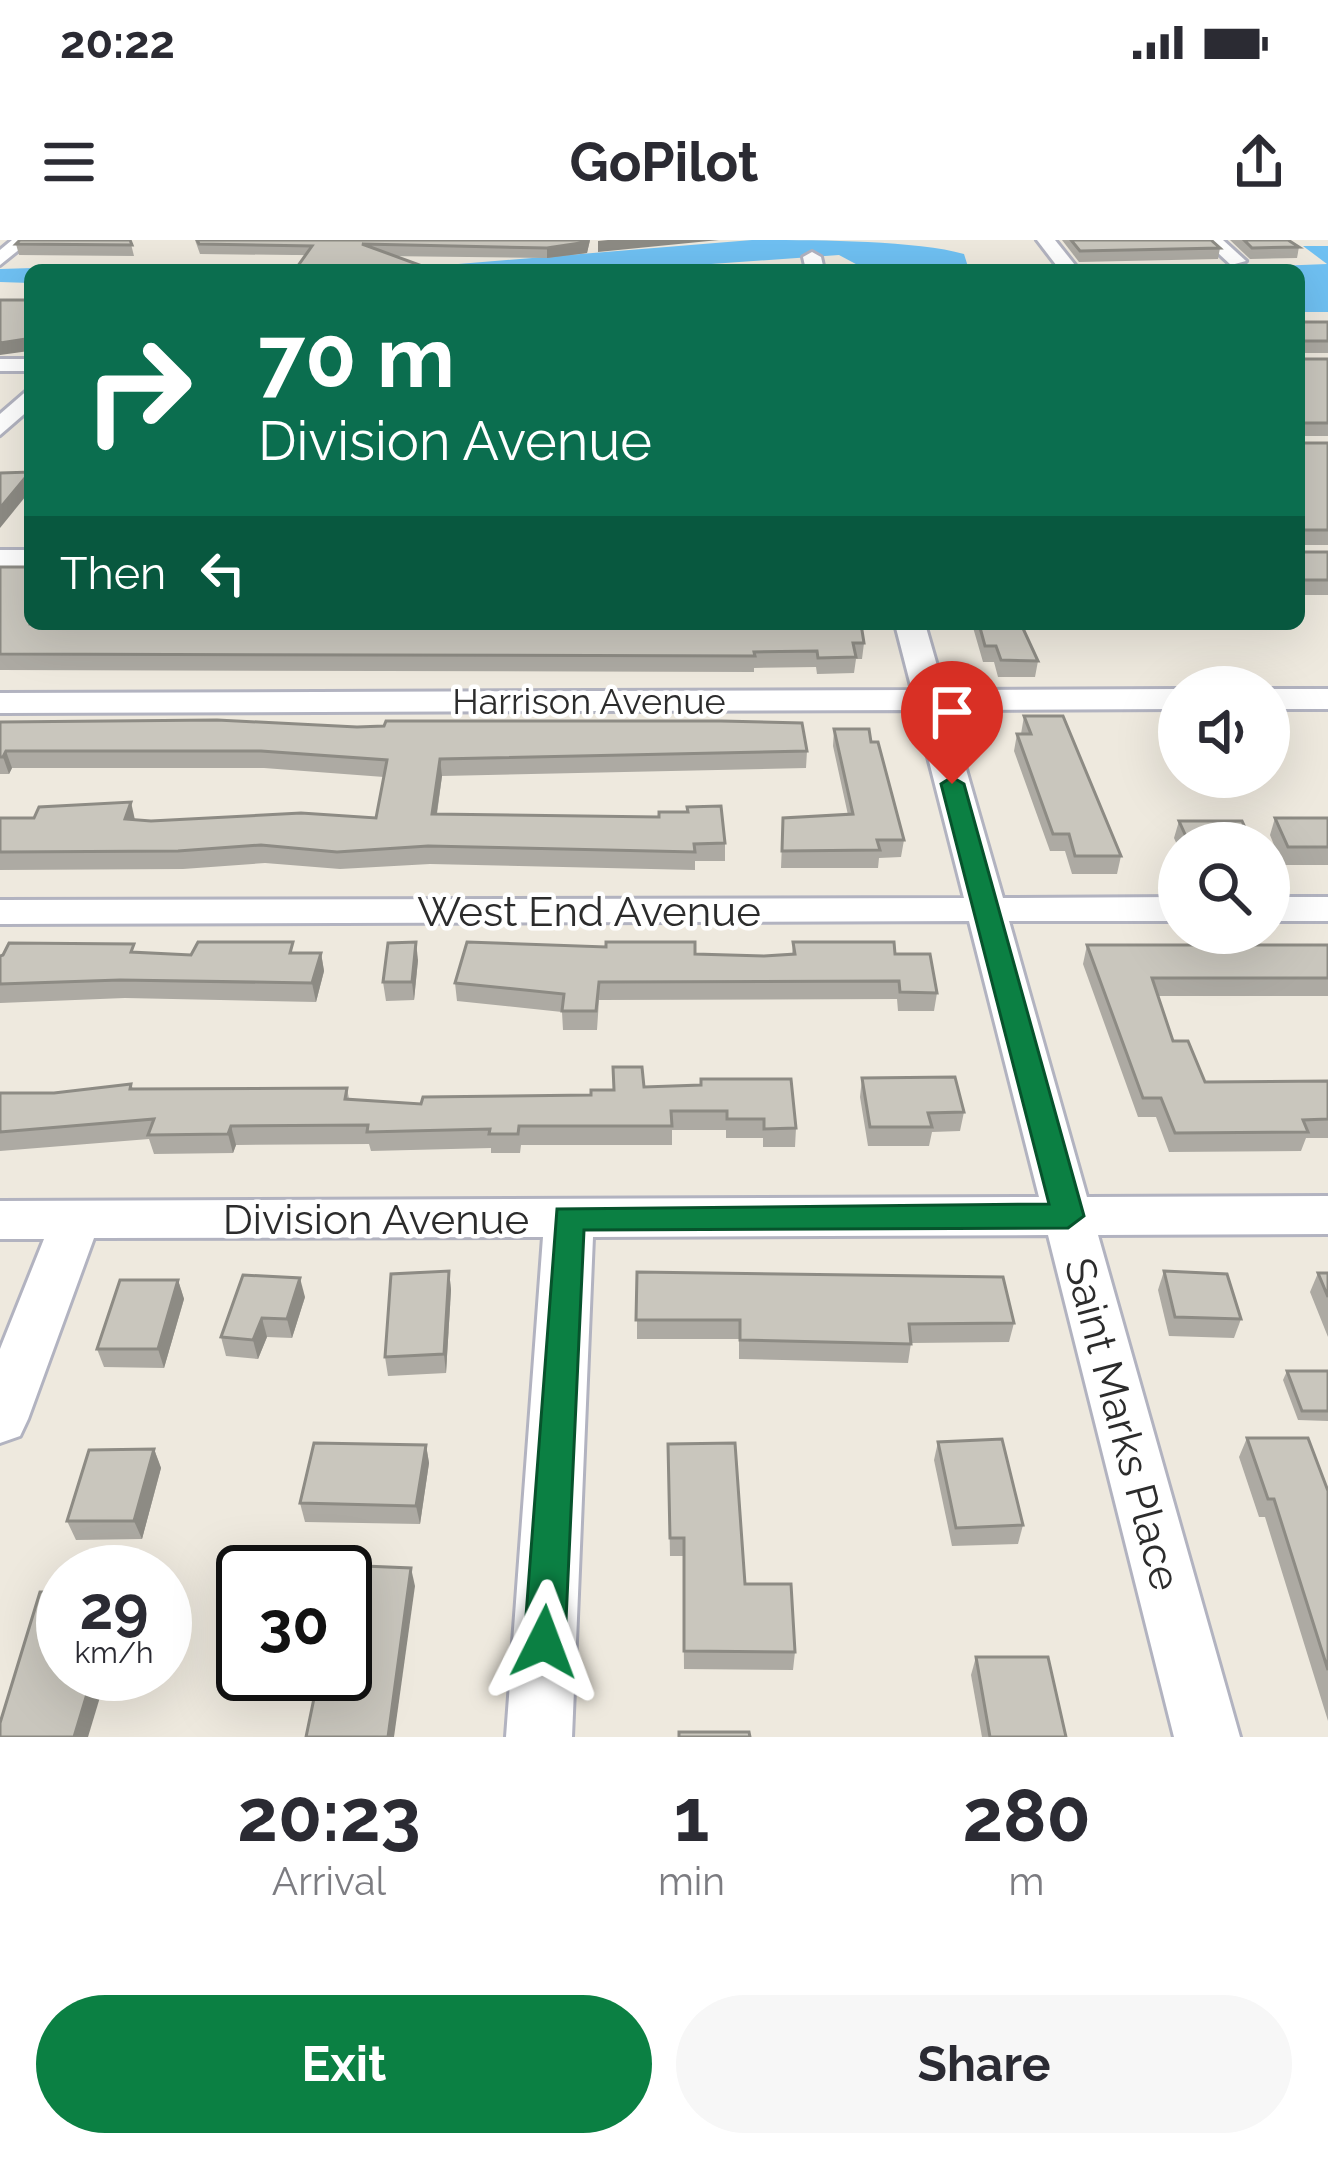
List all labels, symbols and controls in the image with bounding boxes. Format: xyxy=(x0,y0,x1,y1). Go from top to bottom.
text: 20:22 xyxy=(60,16,175,69)
icon: menu xyxy=(36,129,102,195)
icon: share xyxy=(1226,129,1292,195)
text: GoPilot xyxy=(570,130,758,194)
text: 70 m xyxy=(258,308,455,407)
icon: right xyxy=(60,312,216,468)
text: Division Avenue xyxy=(258,409,652,473)
icon: left xyxy=(190,540,256,606)
text: Then xyxy=(60,547,166,600)
pin xyxy=(901,661,1003,784)
map controls xyxy=(1158,666,1290,954)
button: sound xyxy=(1158,666,1290,798)
icon: arrive xyxy=(919,679,985,745)
street label: Harrison Avenue xyxy=(452,680,726,722)
button: search xyxy=(1158,822,1290,954)
street label: West End Avenue xyxy=(417,887,761,936)
street label: Division Avenue xyxy=(223,1195,529,1244)
street label: Saint Marks Place xyxy=(1055,1253,1190,1596)
speed limit sign: 30 xyxy=(216,1545,372,1701)
text: 29 xyxy=(79,1573,149,1643)
position arrow xyxy=(481,1579,607,1705)
text: km/h xyxy=(74,1635,154,1670)
text: 20:23 xyxy=(237,1773,421,1858)
text: 1 xyxy=(674,1773,709,1858)
text: 280 xyxy=(962,1773,1091,1858)
text: Arrival xyxy=(272,1858,386,1904)
text: min xyxy=(658,1858,725,1904)
text: m xyxy=(1009,1858,1044,1904)
button: Exit xyxy=(36,1995,652,2133)
button: Share xyxy=(676,1995,1292,2133)

